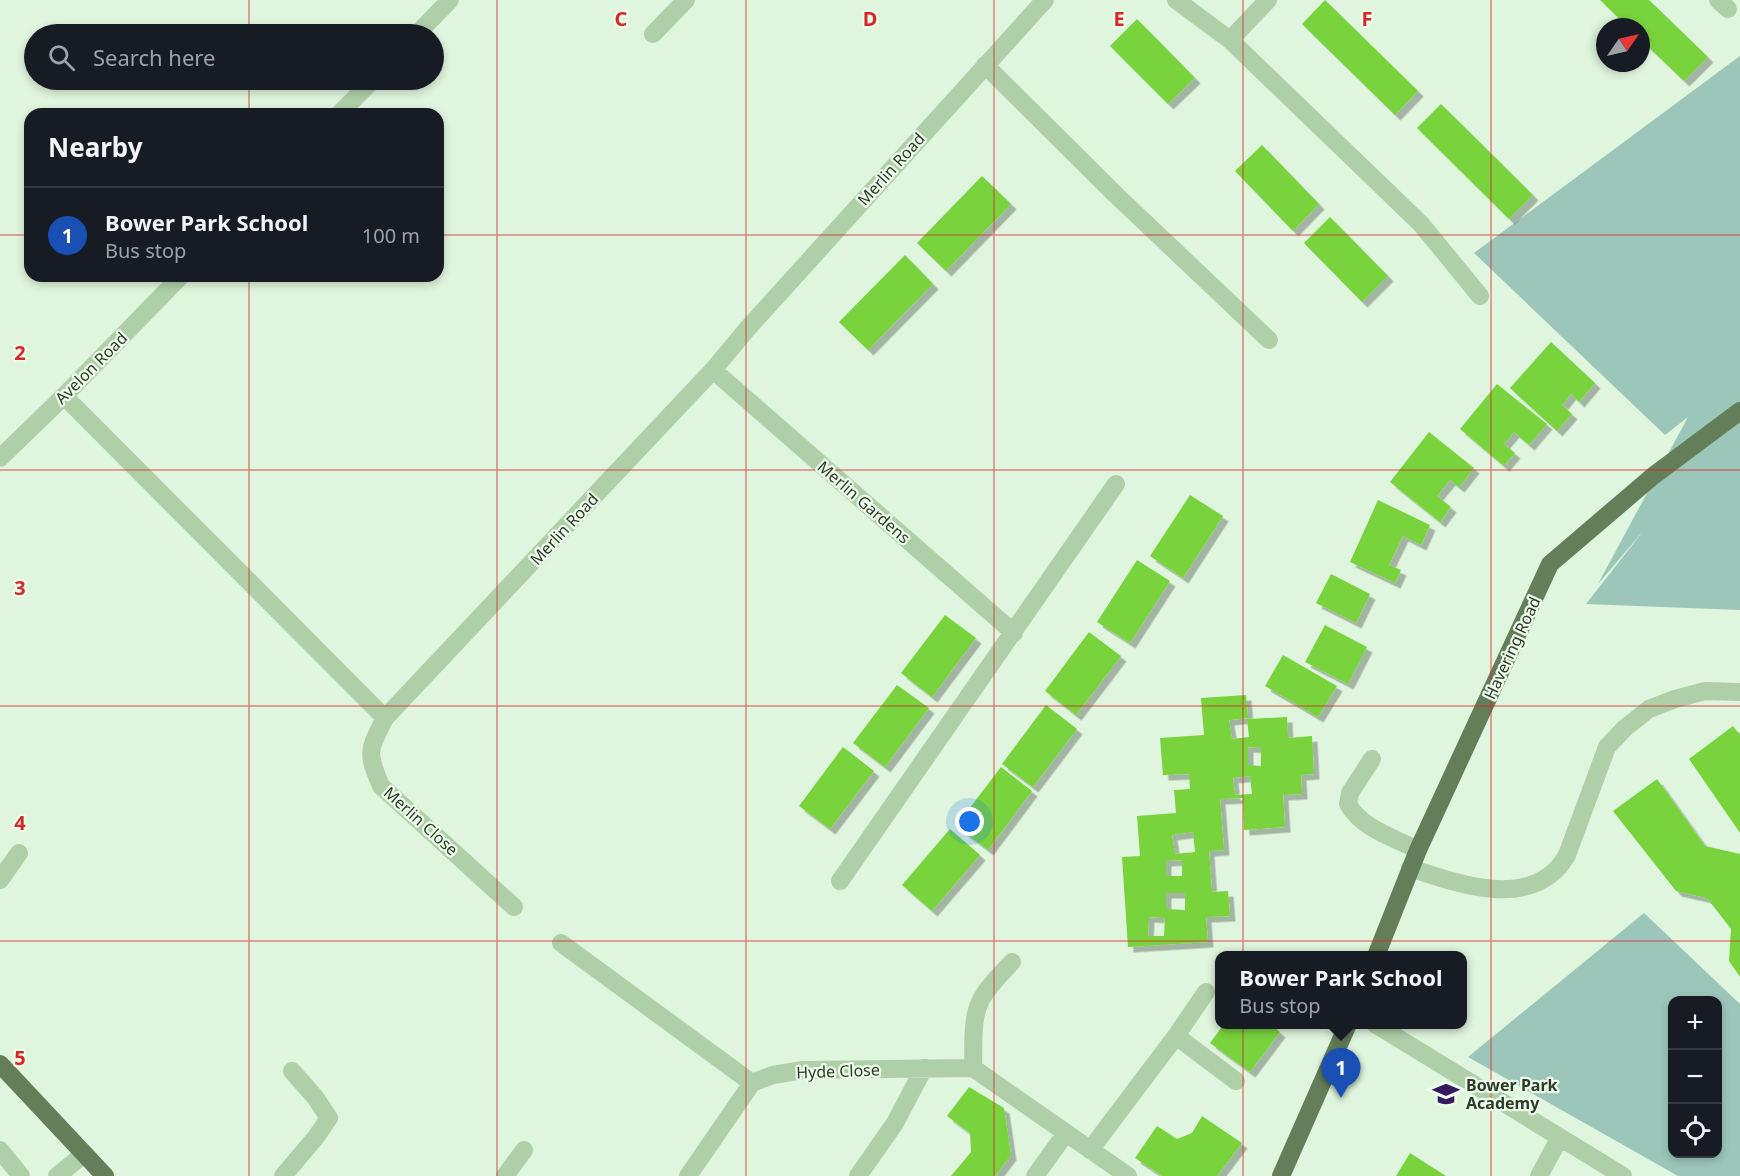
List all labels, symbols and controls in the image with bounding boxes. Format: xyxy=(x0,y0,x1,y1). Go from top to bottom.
text: C xyxy=(615,5,628,32)
text: D xyxy=(863,5,877,32)
text: E xyxy=(1113,5,1125,32)
text: F xyxy=(1362,5,1372,32)
north arrow xyxy=(1596,18,1650,72)
search box xyxy=(24,24,444,90)
icon: search xyxy=(45,41,78,74)
text: Search here xyxy=(93,42,215,72)
street label: Merlin Road xyxy=(852,128,930,210)
text: Nearby xyxy=(48,129,143,165)
text: Bower Park School xyxy=(105,207,308,237)
text: 1 xyxy=(62,222,73,249)
text: 100 m xyxy=(362,222,420,249)
text: Bus stop xyxy=(105,237,186,264)
street label: Avelon Road xyxy=(50,327,132,409)
text: 2 xyxy=(14,339,26,366)
street label: Merlin Gardens xyxy=(813,456,915,548)
street label: Merlin Road xyxy=(525,488,603,570)
text: 3 xyxy=(14,574,26,601)
street label: Havering Road xyxy=(1479,593,1545,703)
street label: Merlin Close xyxy=(379,782,463,860)
your location xyxy=(955,807,984,836)
text: 4 xyxy=(14,809,26,836)
popup xyxy=(1215,951,1467,1029)
text: Bower Park School xyxy=(1239,962,1443,992)
text: Bus stop xyxy=(1239,992,1321,1019)
map controls xyxy=(1668,996,1722,1158)
button: + xyxy=(1668,996,1722,1050)
text: 5 xyxy=(14,1044,26,1071)
pin: 1 xyxy=(1322,1048,1360,1098)
button: − xyxy=(1668,1050,1722,1104)
street label: Hyde Close xyxy=(796,1059,880,1083)
place label: Bower Park Academy xyxy=(1466,1074,1558,1114)
school or university icon: Bower Park Academy xyxy=(1431,1079,1461,1109)
button: locate xyxy=(1668,1104,1722,1158)

